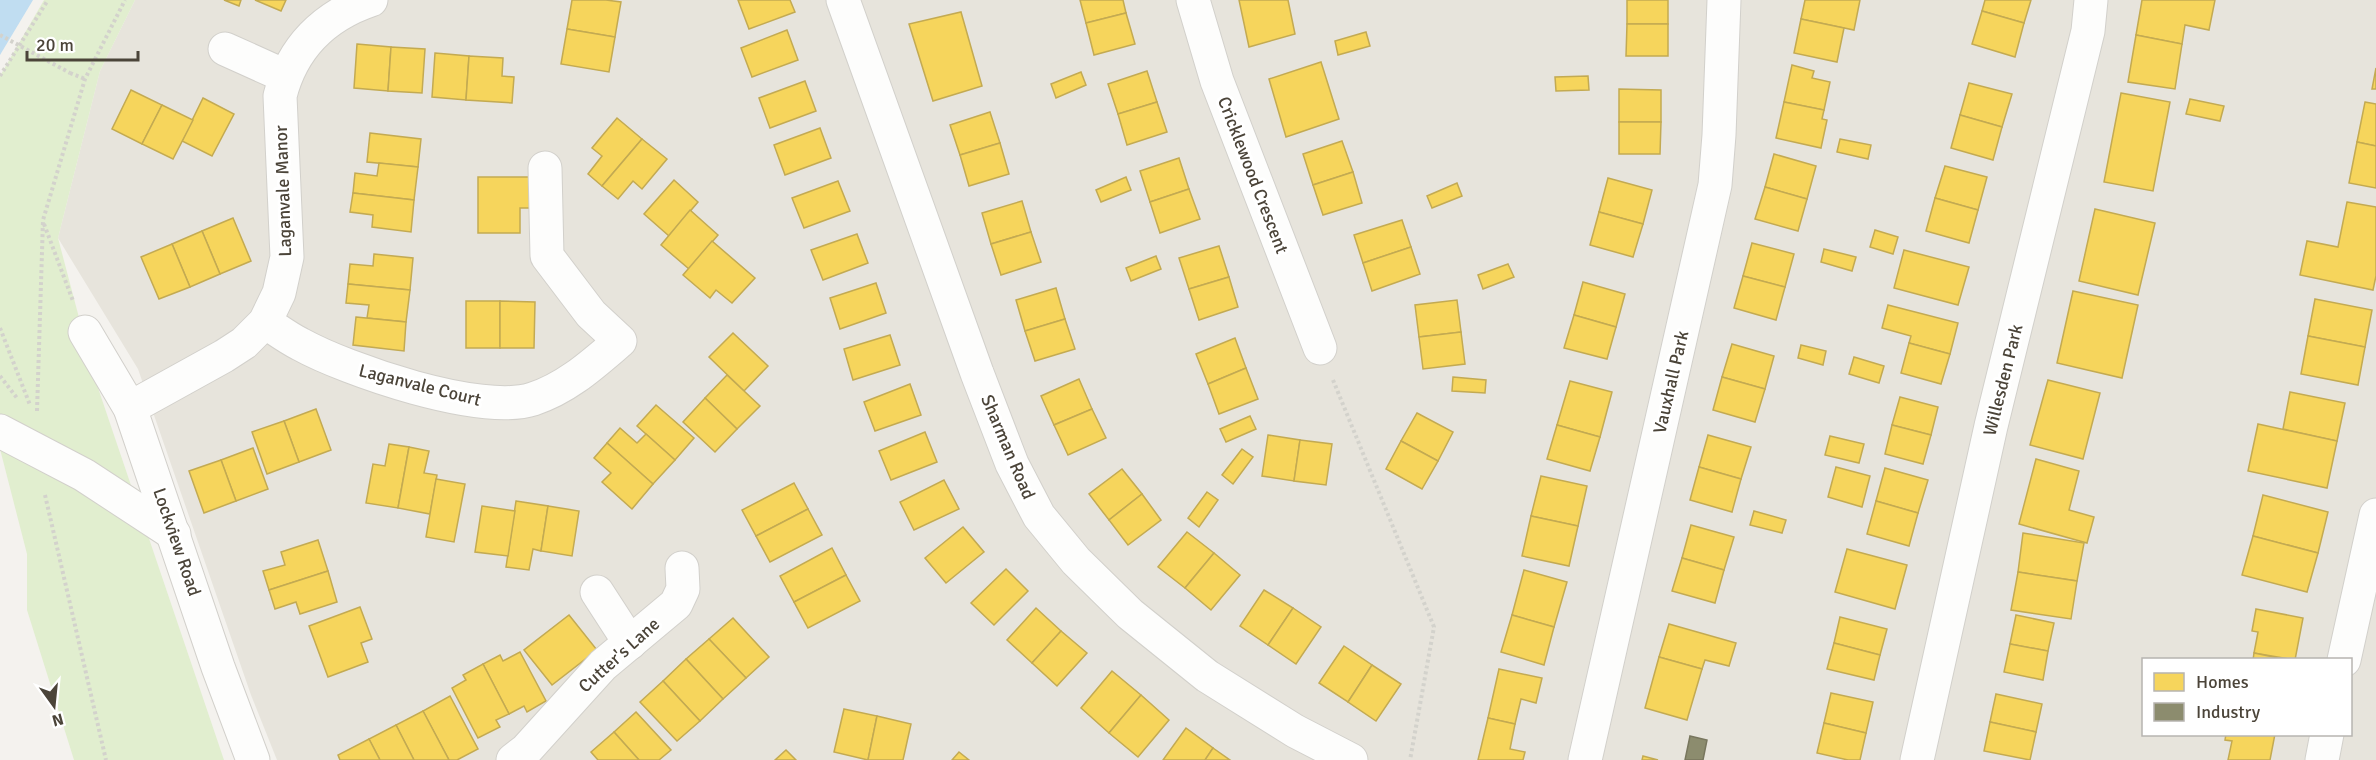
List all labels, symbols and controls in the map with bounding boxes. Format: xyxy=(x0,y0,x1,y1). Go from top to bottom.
scale bar xyxy=(27,24,138,62)
text: 20 m xyxy=(36,34,74,56)
street label: Cricklewood Crescent xyxy=(1213,93,1293,257)
street label: Laganvale Manor xyxy=(270,125,296,257)
street label: Willesden Park xyxy=(1979,322,2027,438)
street label: Vauxhall Park xyxy=(1649,328,1693,436)
street label: Laganvale Court xyxy=(357,359,483,411)
street label: Sharman Road xyxy=(976,391,1040,503)
street label: Lockview Road xyxy=(148,485,206,599)
street label: Cutter's Lane xyxy=(574,613,664,697)
legend xyxy=(2142,658,2352,736)
text: Homes xyxy=(2196,671,2249,693)
north arrow xyxy=(24,676,84,736)
text: Industry xyxy=(2196,701,2261,723)
text: N xyxy=(50,708,66,731)

